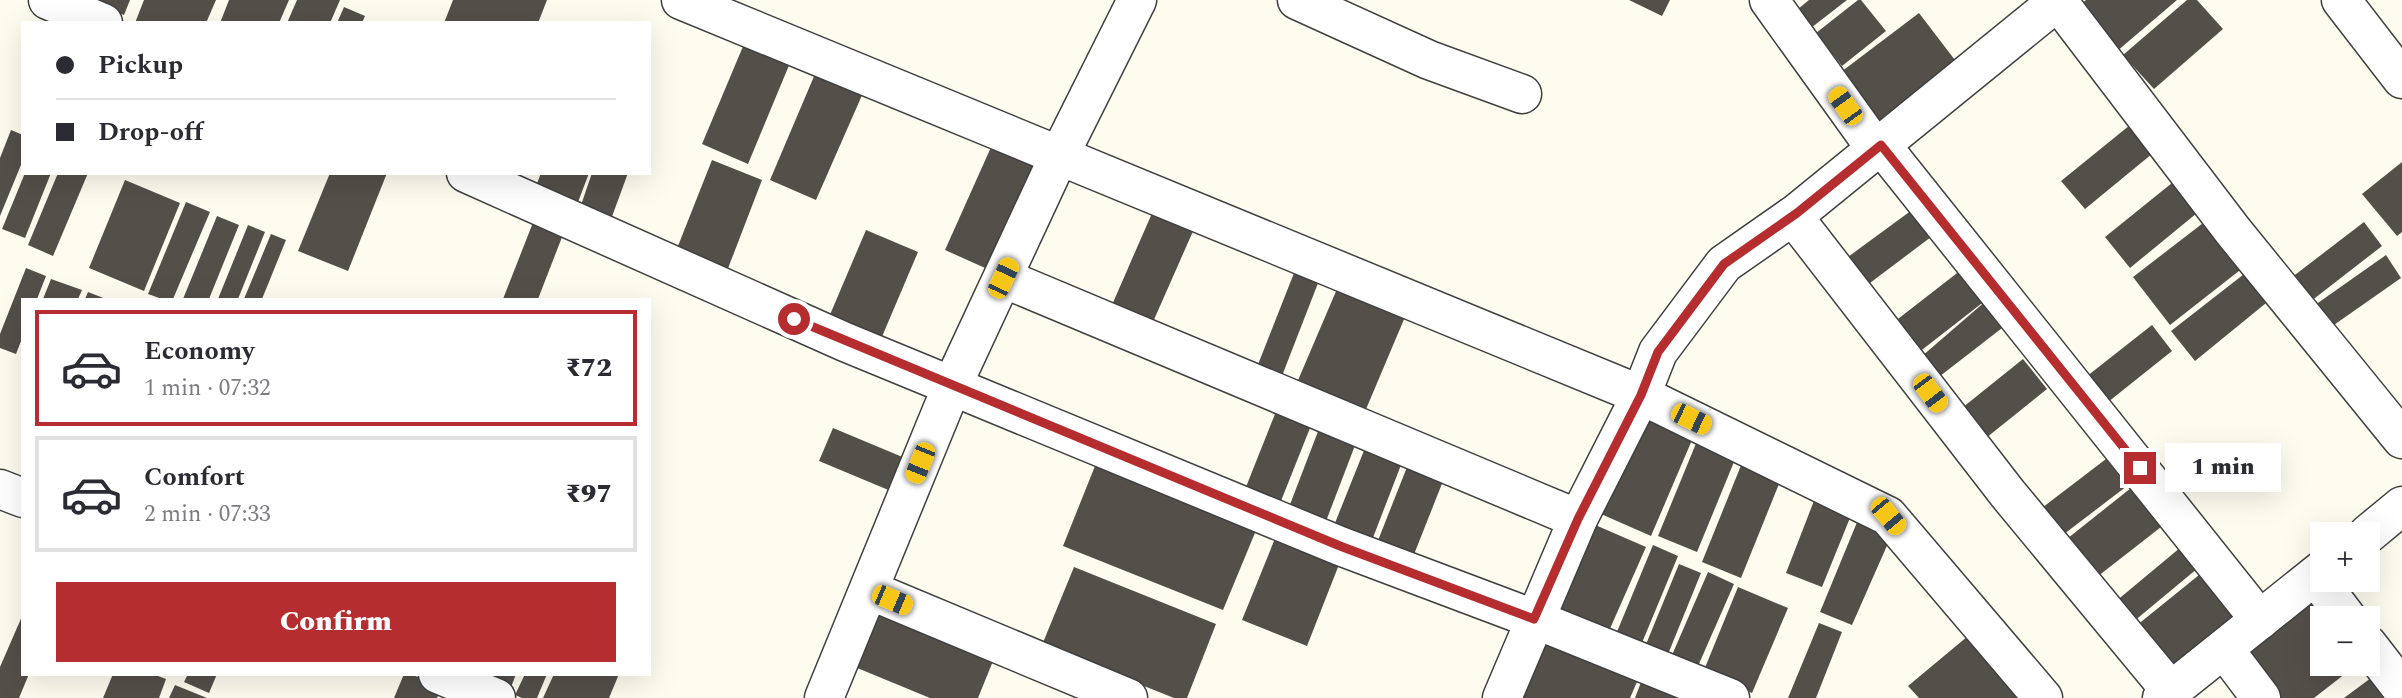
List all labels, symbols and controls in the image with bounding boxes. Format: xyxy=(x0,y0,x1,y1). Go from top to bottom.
text: Pickup xyxy=(98,45,183,85)
car xyxy=(1825,83,1866,129)
text: Drop-off xyxy=(98,112,203,152)
car xyxy=(985,255,1022,301)
route start xyxy=(778,303,810,335)
text: Economy xyxy=(144,331,254,371)
icon: car xyxy=(60,337,123,400)
text: ₹72 xyxy=(565,348,612,388)
car xyxy=(1909,370,1952,416)
text: 1 min · 07:32 xyxy=(144,371,271,406)
car xyxy=(1668,400,1715,438)
car xyxy=(903,440,938,486)
callout: 1 min xyxy=(2164,444,2280,492)
text: 1 min xyxy=(2191,450,2255,485)
route end xyxy=(2124,452,2156,484)
text: Comfort xyxy=(144,457,245,497)
icon: car xyxy=(60,463,123,526)
text: ₹97 xyxy=(565,474,612,514)
car xyxy=(1867,493,1910,539)
text: 2 min · 07:33 xyxy=(144,497,271,532)
map controls xyxy=(2310,522,2380,676)
button: + xyxy=(2310,522,2380,592)
button: Confirm xyxy=(56,582,616,662)
car xyxy=(869,582,916,618)
button: − xyxy=(2310,606,2380,676)

